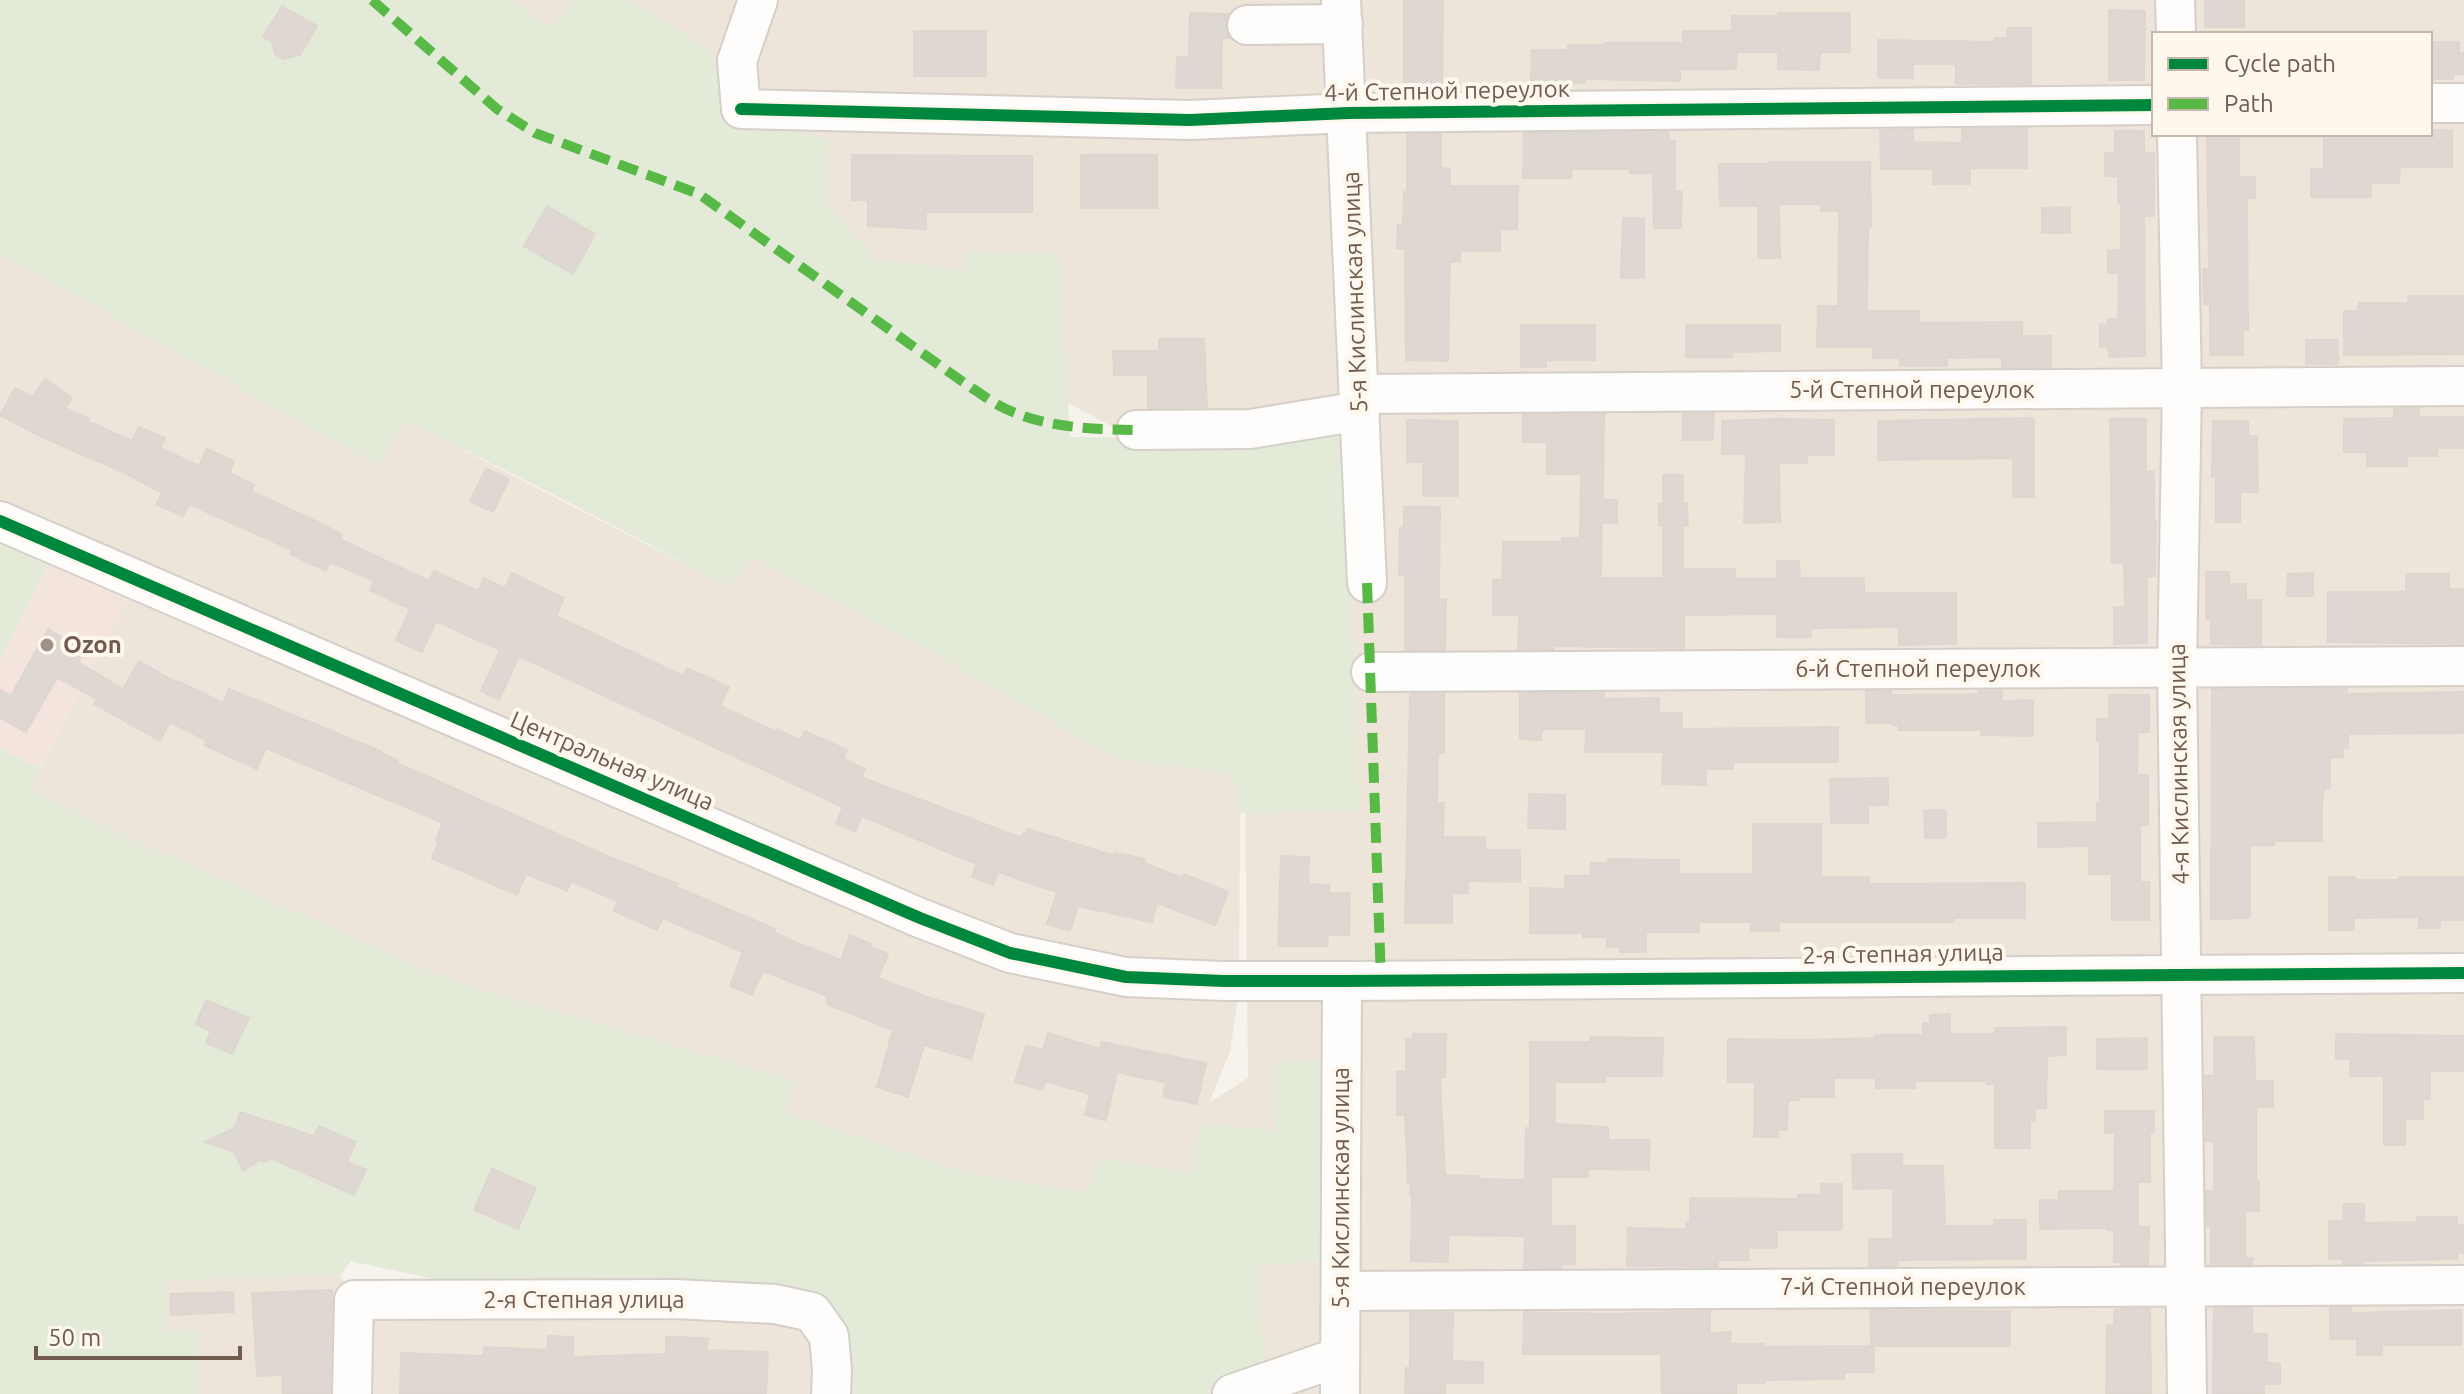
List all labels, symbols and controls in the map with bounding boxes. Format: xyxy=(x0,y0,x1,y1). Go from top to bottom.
legend xyxy=(2152,32,2432,136)
text: Cycle path xyxy=(2224,50,2336,77)
street label: 4-й Степной переулок xyxy=(1324,75,1570,106)
text: Path xyxy=(2224,90,2274,117)
street label: 5-я Кислинская улица xyxy=(1337,171,1372,413)
street label: 5-й Степной переулок xyxy=(1789,376,2035,403)
place label: Ozon xyxy=(63,631,122,658)
marker: Ozon xyxy=(38,636,56,654)
street label: 4-я Кислинская улица xyxy=(2163,643,2194,885)
street label: 6-й Степной переулок xyxy=(1795,655,2041,682)
street label: Центральная улица xyxy=(507,705,718,816)
street label: 2-я Степная улица xyxy=(1802,938,2004,969)
street label: 5-я Кислинская улица xyxy=(1327,1067,1354,1309)
street label: 7-й Степной переулок xyxy=(1780,1273,2026,1300)
street label: 2-я Степная улица xyxy=(483,1286,685,1313)
scale bar xyxy=(36,1310,240,1360)
text: 50 m xyxy=(48,1324,101,1351)

